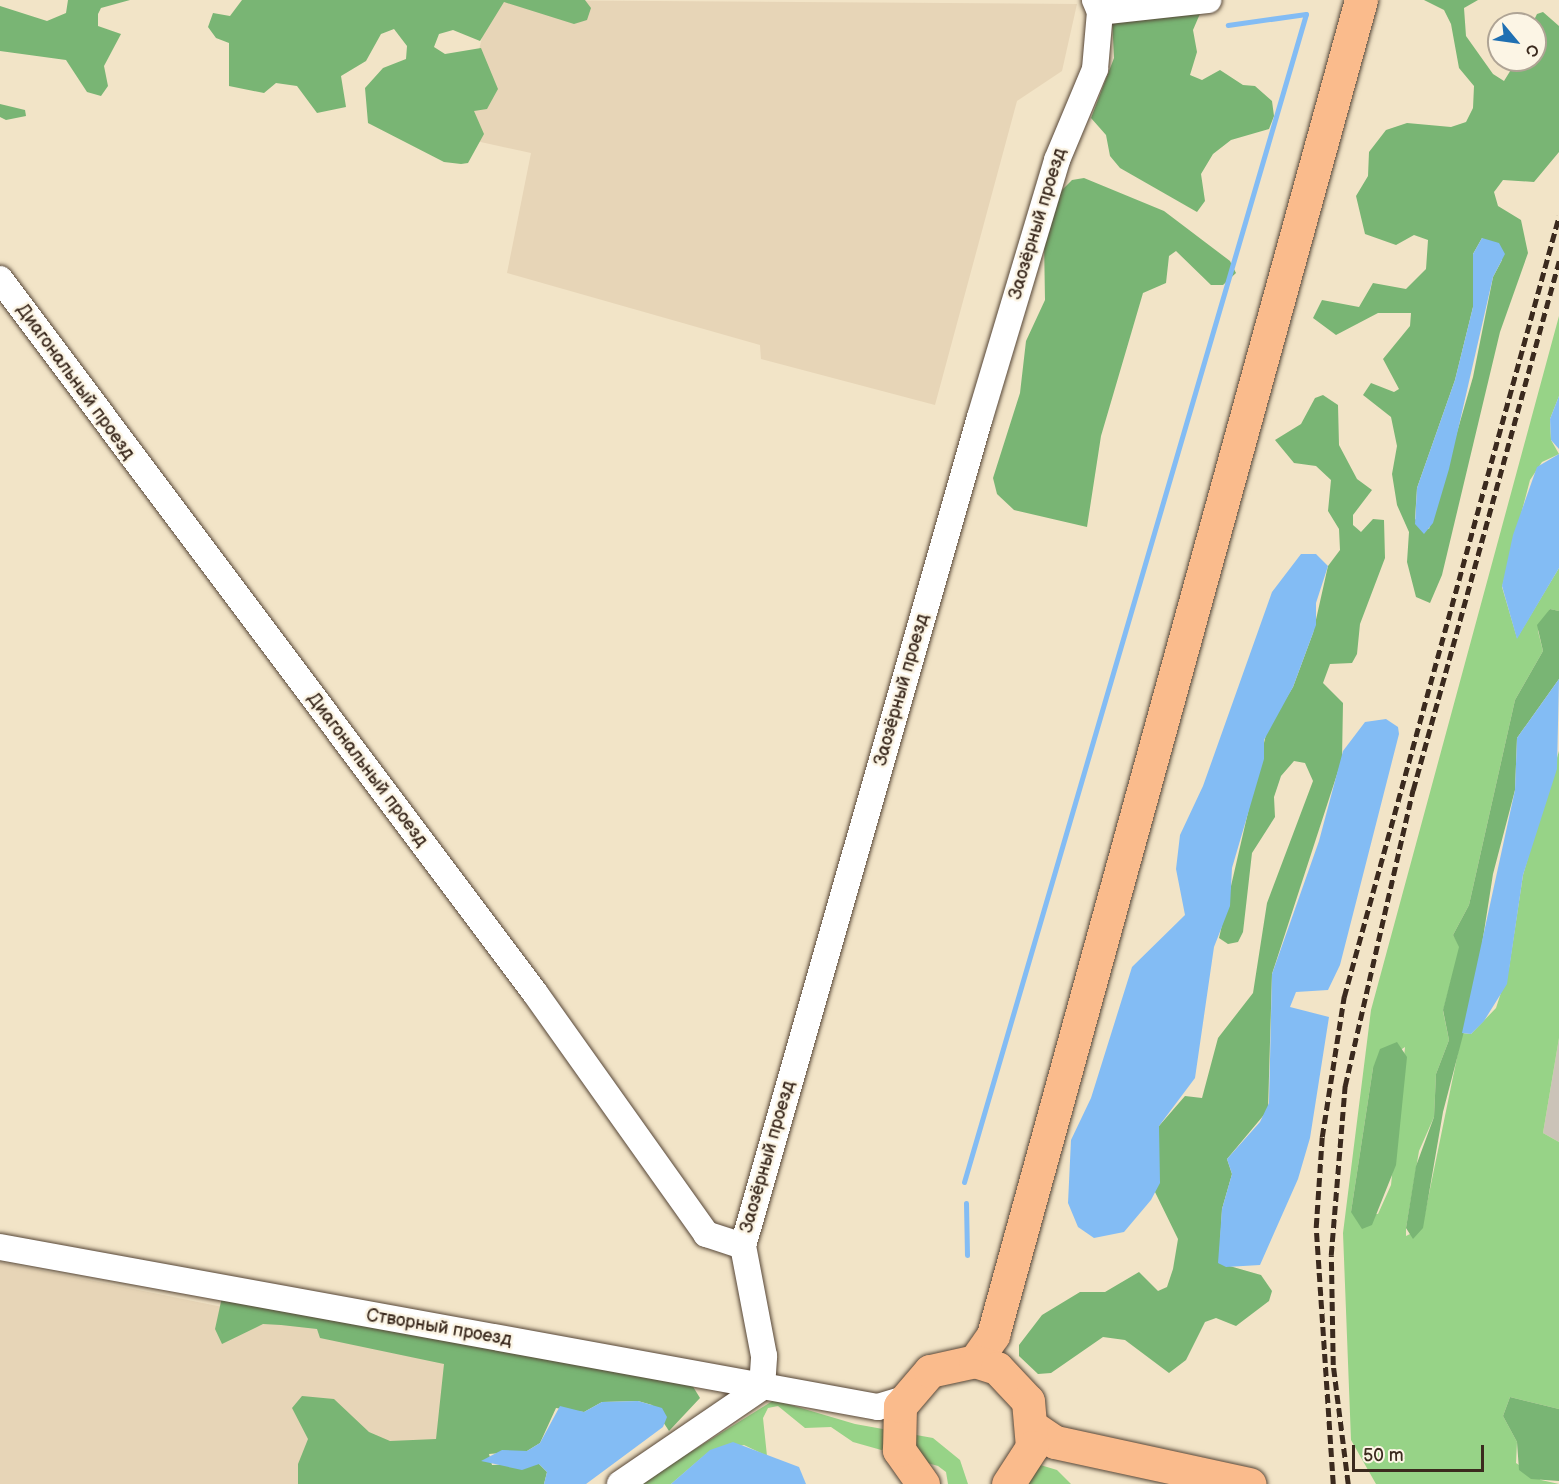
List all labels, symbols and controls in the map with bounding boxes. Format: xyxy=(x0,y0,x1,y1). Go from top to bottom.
north arrow xyxy=(1487,12,1547,72)
text: С xyxy=(1520,41,1542,59)
street label: Заозёрный проезд xyxy=(1005,146,1071,302)
street label: Диагональный проезд xyxy=(11,300,139,464)
street label: Заозёрный проезд xyxy=(870,612,934,768)
street label: Диагональный проезд xyxy=(302,689,432,851)
street label: Заозёрный проезд xyxy=(736,1079,800,1235)
street label: Створный проезд xyxy=(365,1305,513,1351)
scale bar xyxy=(1355,1433,1487,1471)
text: 50 m xyxy=(1363,1445,1404,1466)

